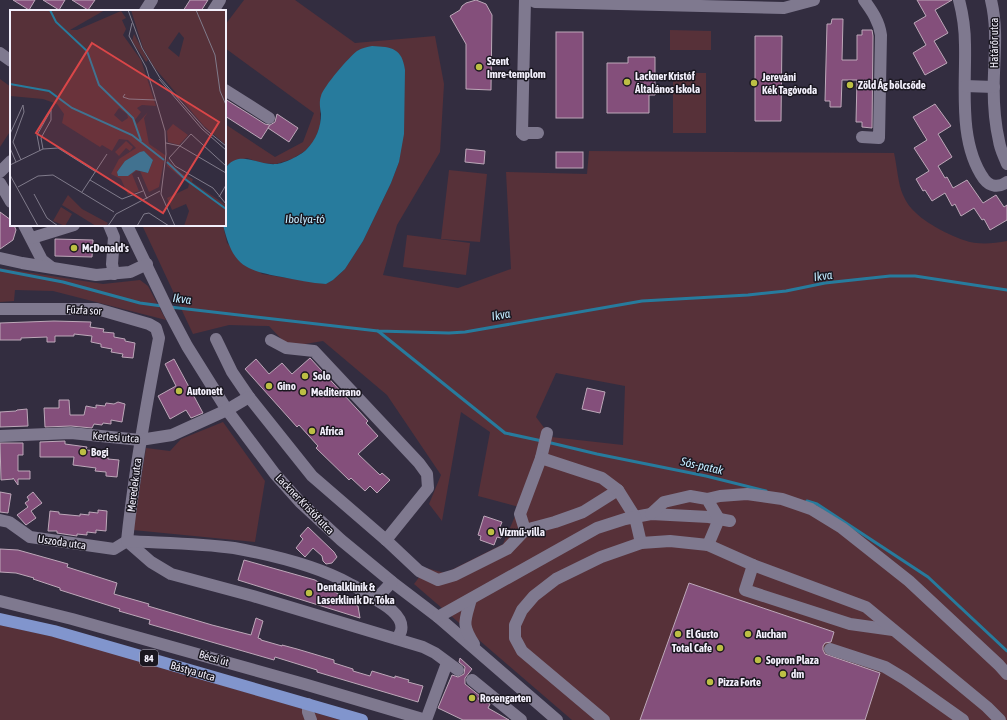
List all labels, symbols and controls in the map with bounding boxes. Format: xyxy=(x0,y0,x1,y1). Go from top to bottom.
inset map xyxy=(10,10,226,226)
street label: Határőr utca xyxy=(988,18,1000,68)
place label: Szent Imre-templom xyxy=(487,55,546,80)
marker: Szent Imre-templom xyxy=(474,62,484,72)
place label: Lackner Kristóf Általános Iskola xyxy=(634,70,700,95)
place label: Jereváni Kék Tagóvoda xyxy=(761,71,817,96)
marker: Lackner Kristóf Általános Iskola xyxy=(622,77,632,87)
marker: Jereváni Kék Tagóvoda xyxy=(749,78,759,88)
place label: Zöld Ág bölcsőde xyxy=(858,79,926,91)
marker: Zöld Ág bölcsőde xyxy=(845,80,855,90)
water label: Ibolya-tó xyxy=(285,212,325,226)
place label: McDonald's xyxy=(82,242,129,254)
marker: McDonald's xyxy=(69,243,79,253)
water label: Ikva xyxy=(813,268,834,284)
water label: Ikva xyxy=(172,291,193,307)
street label: Fűzfa sor xyxy=(66,303,103,317)
water label: Ikva xyxy=(491,307,512,323)
place label: Solo xyxy=(313,370,331,382)
marker: Solo xyxy=(300,371,310,381)
place label: Gino xyxy=(277,380,296,392)
marker: Gino xyxy=(264,381,274,391)
place label: Autonett xyxy=(186,385,223,397)
marker: Autonett xyxy=(174,386,184,396)
place label: Mediterrano xyxy=(311,386,361,398)
marker: Mediterrano xyxy=(298,387,308,397)
place label: Africa xyxy=(319,425,343,437)
marker: Africa xyxy=(307,426,317,436)
street label: Kertesi utca xyxy=(92,429,140,445)
place label: Bogi xyxy=(91,446,109,458)
marker: Bogi xyxy=(78,447,88,457)
water label: Sós-patak xyxy=(678,454,725,478)
street label: Meredek utca xyxy=(125,457,143,513)
street label: Lackner Kristóf utca xyxy=(273,472,337,536)
place label: Vízmű-villa xyxy=(498,526,545,538)
marker: Vízmű-villa xyxy=(486,527,496,537)
street label: Uszoda utca xyxy=(37,533,87,551)
place label: Dentalklinik & Laserklinik Dr. Tóka xyxy=(317,581,395,606)
marker: Dentalklinik & Laserklinik Dr. Tóka xyxy=(304,588,314,598)
place label: El Gusto xyxy=(686,628,718,640)
place label: Auchan xyxy=(755,628,787,640)
marker: El Gusto xyxy=(673,629,683,639)
marker: Auchan xyxy=(743,629,753,639)
place label: Total Cafe xyxy=(672,642,712,654)
marker: Total Cafe xyxy=(715,643,725,653)
street label: Bécsi út xyxy=(198,648,230,668)
road number: 84 xyxy=(140,650,158,666)
place label: Sopron Plaza xyxy=(766,654,819,666)
marker: Sopron Plaza xyxy=(753,655,763,665)
street label: Bástya utca xyxy=(169,659,217,683)
place label: dm xyxy=(791,668,804,680)
marker: dm xyxy=(778,669,788,679)
place label: Pizza Forte xyxy=(718,676,761,688)
marker: Pizza Forte xyxy=(705,677,715,687)
place label: Rosengarten xyxy=(480,692,531,704)
marker: Rosengarten xyxy=(467,693,477,703)

